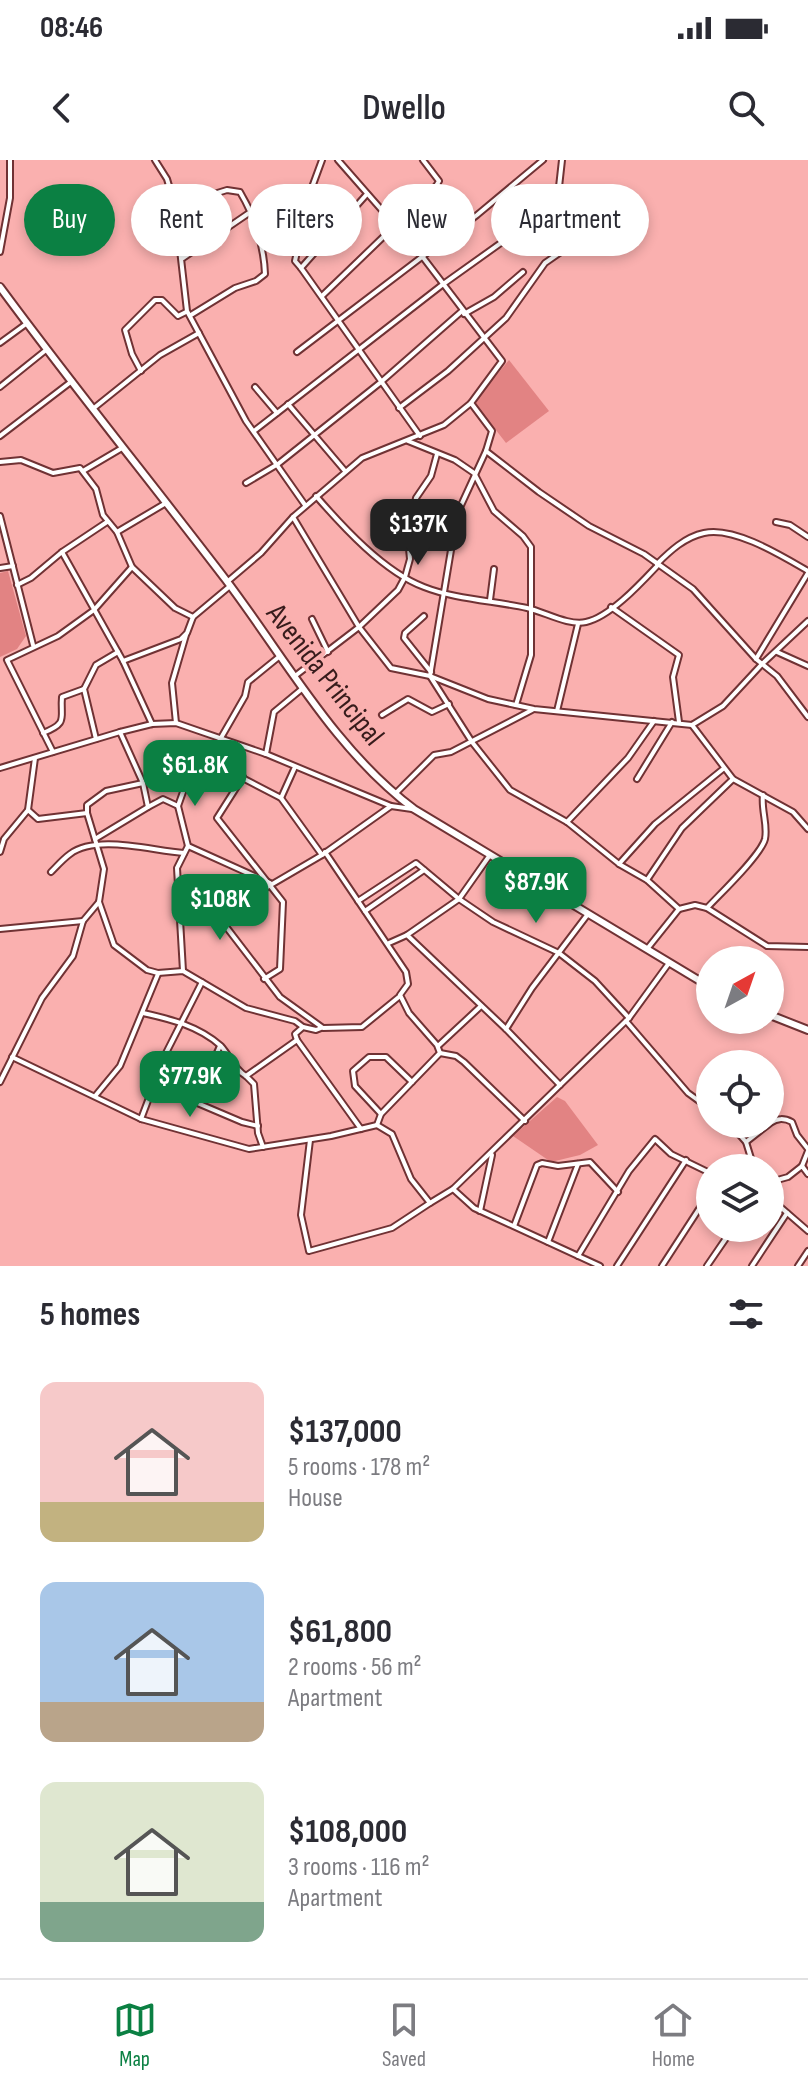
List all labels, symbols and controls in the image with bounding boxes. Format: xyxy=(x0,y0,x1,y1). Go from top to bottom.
text: 08:46 xyxy=(40,10,103,46)
icon: back xyxy=(40,86,84,130)
icon: search xyxy=(724,86,768,130)
text: Dwello xyxy=(362,87,446,130)
chip: Buy xyxy=(24,184,115,256)
chip: Rent xyxy=(131,184,232,256)
chip: Filters xyxy=(248,184,362,256)
chip: New xyxy=(378,184,475,256)
chip: Apartment xyxy=(491,184,649,256)
pin: $137K xyxy=(362,499,474,567)
text: $137K xyxy=(388,509,448,540)
street label: Avenida Principal xyxy=(258,596,392,753)
pin: $61.8K xyxy=(130,740,260,808)
text: $61.8K xyxy=(161,750,229,781)
pin: $87.9K xyxy=(471,857,601,925)
text: $87.9K xyxy=(503,867,569,898)
pin: $108K xyxy=(164,874,276,942)
text: $108K xyxy=(190,884,250,915)
north arrow xyxy=(696,946,784,1034)
map controls xyxy=(696,946,784,1242)
button: locate xyxy=(696,1050,784,1138)
pin: $77.9K xyxy=(125,1051,255,1119)
text: $77.9K xyxy=(158,1061,222,1092)
button: layers xyxy=(696,1154,784,1242)
icon: filters xyxy=(724,1292,768,1336)
text: 5 homes xyxy=(40,1294,140,1335)
text: $137,000 xyxy=(288,1411,402,1452)
icon: home xyxy=(104,1414,200,1510)
text: 5 rooms · 178 m² xyxy=(288,1452,430,1483)
text: House xyxy=(288,1483,343,1514)
text: $61,800 xyxy=(288,1611,392,1652)
icon: home xyxy=(104,1614,200,1710)
text: 2 rooms · 56 m² xyxy=(288,1652,422,1683)
text: Apartment xyxy=(288,1683,382,1714)
text: $108,000 xyxy=(288,1811,407,1852)
icon: home xyxy=(104,1814,200,1910)
text: 3 rooms · 116 m² xyxy=(288,1852,430,1883)
text: Apartment xyxy=(288,1883,382,1914)
tab: Map xyxy=(113,1998,157,2073)
tab: Saved xyxy=(382,1998,426,2073)
tab: Home xyxy=(651,1998,695,2073)

